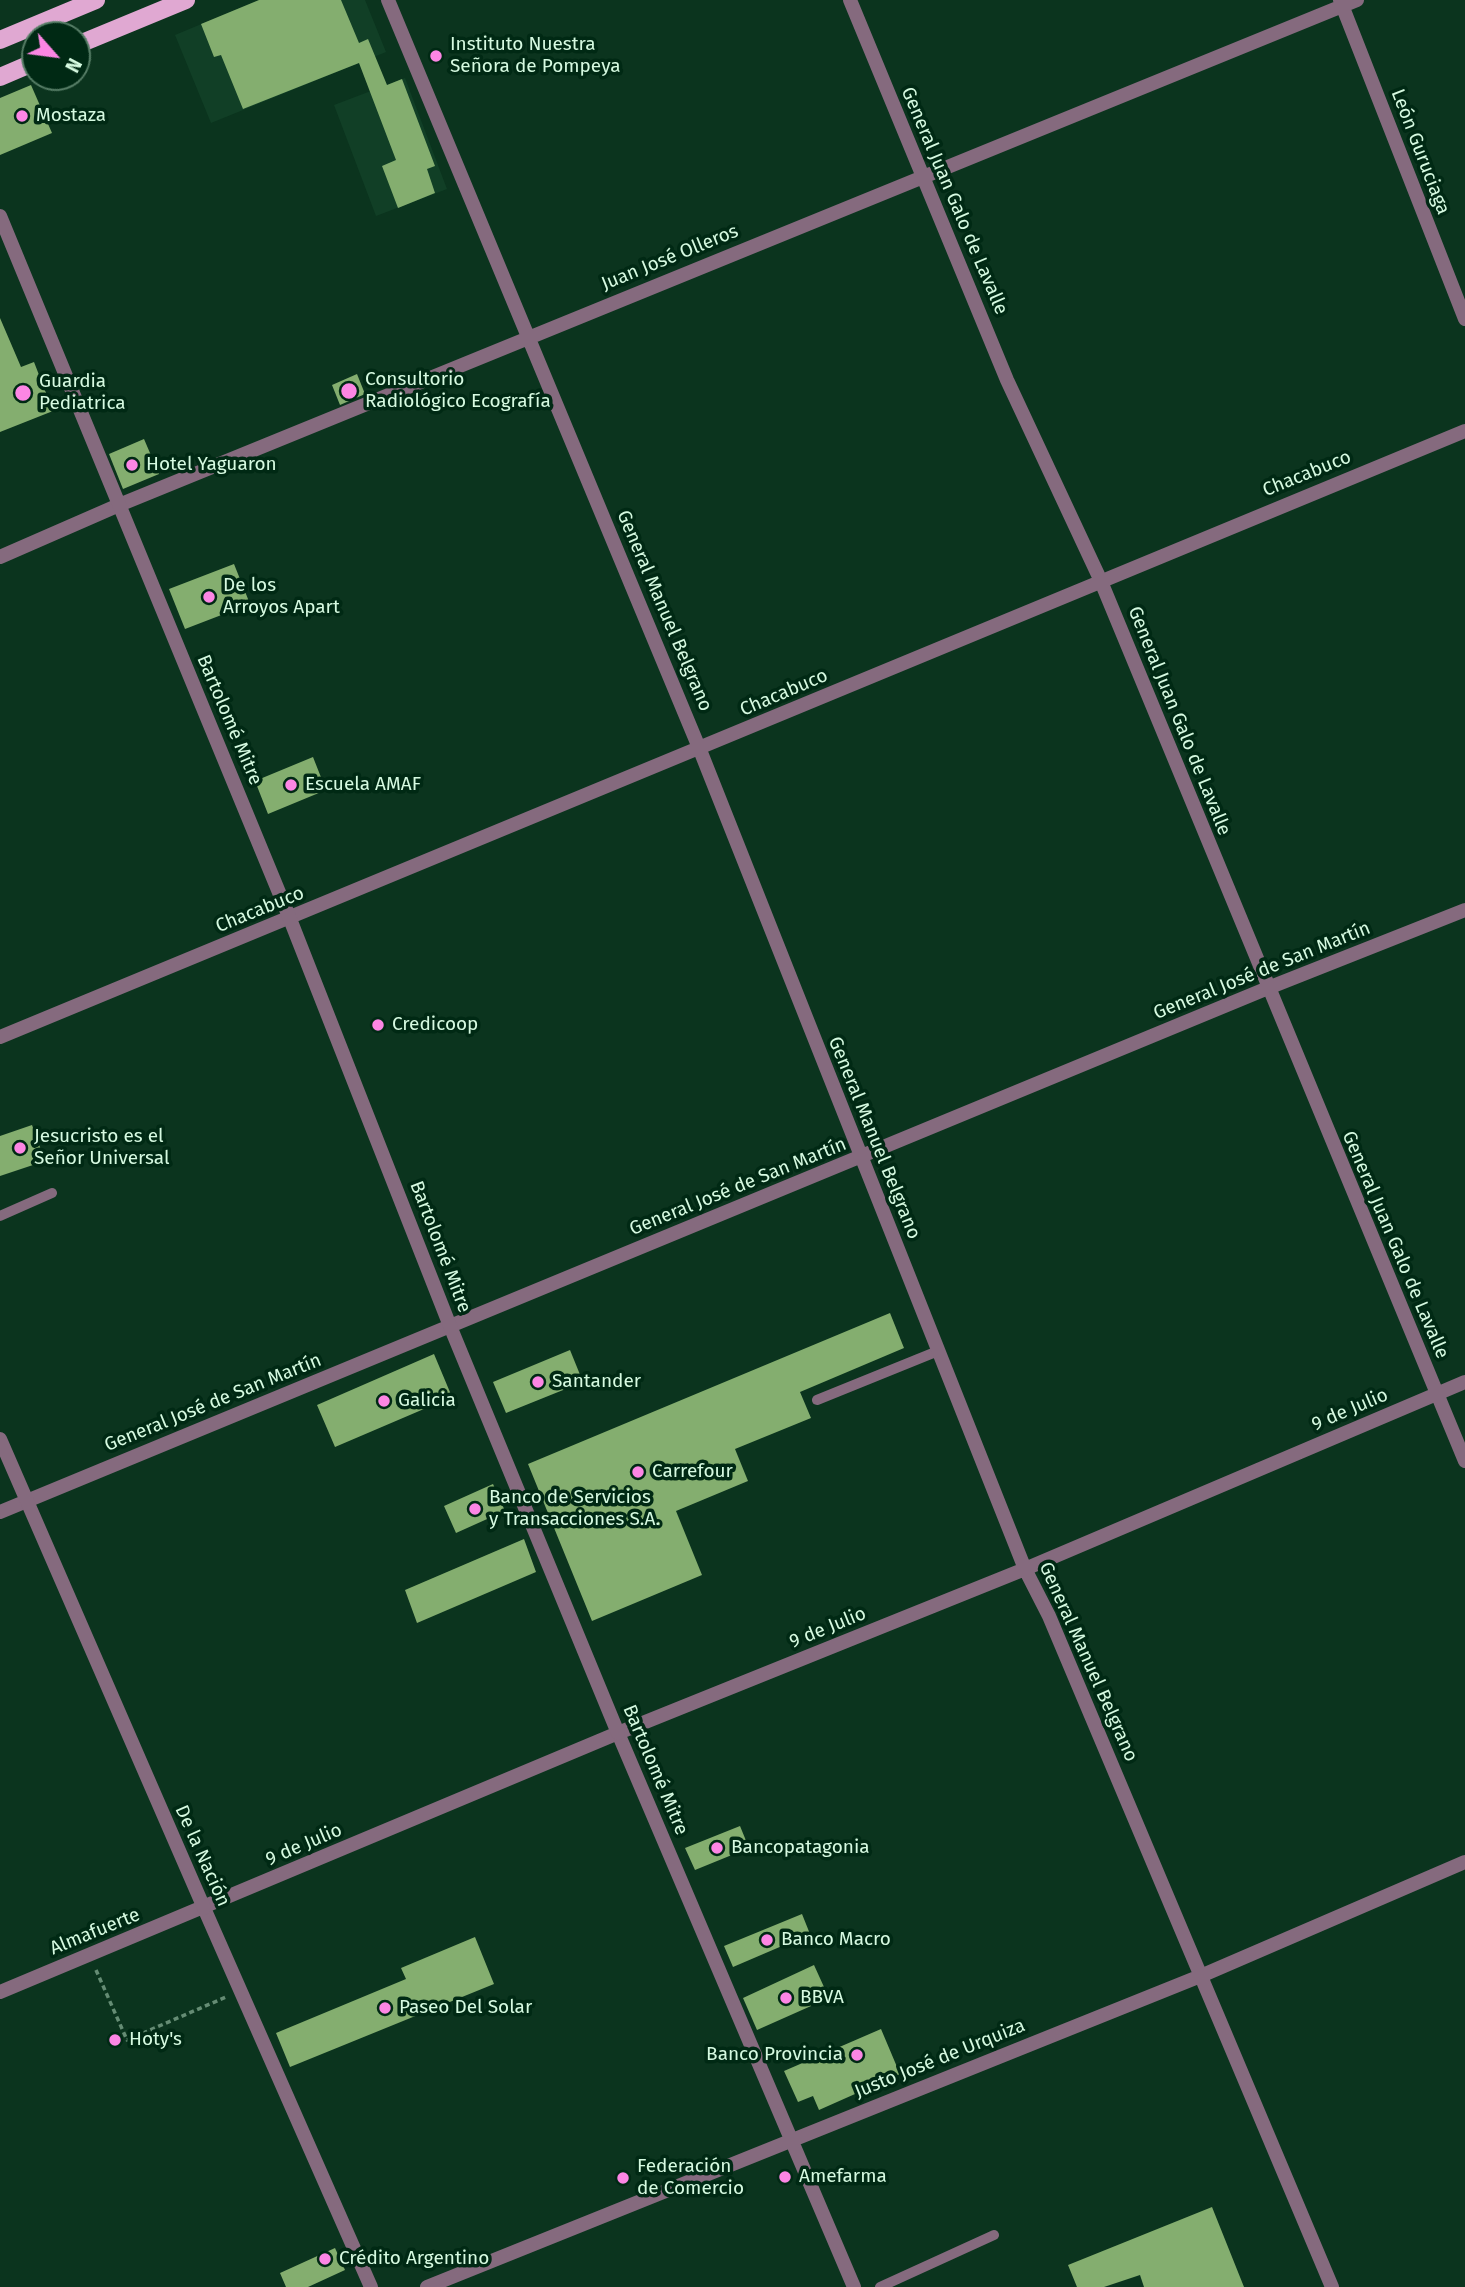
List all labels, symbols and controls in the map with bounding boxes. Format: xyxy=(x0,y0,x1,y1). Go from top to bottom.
north arrow xyxy=(21,21,91,91)
place label: Instituto Nuestra Señora de Pompeya xyxy=(450,34,621,78)
marker: Instituto Nuestra Señora de Pompeya xyxy=(428,48,444,64)
text: N xyxy=(60,54,86,76)
street label: General Juan Galo de Lavalle xyxy=(896,84,1012,318)
street label: León Guruciaga xyxy=(1386,86,1454,218)
place label: Mostaza xyxy=(36,105,106,127)
marker: Mostaza xyxy=(14,108,30,124)
street label: Juan José Olleros xyxy=(598,220,742,296)
place label: Consultorio Radiológico Ecografía xyxy=(365,369,551,413)
place label: Guardia Pediatrica xyxy=(39,371,126,415)
marker: Consultorio Radiológico Ecografía xyxy=(339,381,359,401)
marker: Guardia Pediatrica xyxy=(13,383,33,403)
street label: Chacabuco xyxy=(1259,446,1355,502)
place label: Hotel Yaguaron xyxy=(146,454,277,476)
marker: Hotel Yaguaron xyxy=(124,457,140,473)
street label: General Manuel Belgrano xyxy=(611,507,717,715)
place label: De los Arroyos Apart xyxy=(223,575,340,619)
marker: De los Arroyos Apart xyxy=(201,589,217,605)
street label: General Juan Galo de Lavalle xyxy=(1123,603,1235,839)
street label: Bartolomé Mitre xyxy=(191,651,267,789)
street label: Chacabuco xyxy=(737,664,831,722)
place label: Escuela AMAF xyxy=(305,774,421,796)
marker: Escuela AMAF xyxy=(283,777,299,793)
street label: Chacabuco xyxy=(212,882,308,938)
street label: General José de San Martín xyxy=(1150,917,1374,1025)
place label: Credicoop xyxy=(392,1014,478,1036)
marker: Credicoop xyxy=(370,1017,386,1033)
street label: General Manuel Belgrano xyxy=(823,1034,925,1242)
place label: Jesucristo es el Señor Universal xyxy=(34,1126,169,1170)
street label: General Juan Galo de Lavalle xyxy=(1337,1128,1453,1362)
street label: General José de San Martín xyxy=(626,1133,850,1241)
marker: Jesucristo es el Señor Universal xyxy=(12,1140,28,1156)
street label: Bartolomé Mitre xyxy=(404,1178,476,1316)
street label: General José de San Martín xyxy=(101,1349,325,1457)
place label: Santander xyxy=(552,1371,641,1393)
marker: Santander xyxy=(530,1374,546,1390)
street label: 9 de Julio xyxy=(1308,1384,1392,1436)
place label: Galicia xyxy=(398,1390,456,1412)
marker: Galicia xyxy=(376,1393,392,1409)
place label: Carrefour xyxy=(652,1461,733,1483)
marker: Carrefour xyxy=(630,1464,646,1480)
place label: Banco de Servicios y Transacciones S.A. xyxy=(489,1487,660,1531)
marker: Banco de Servicios y Transacciones S.A. xyxy=(467,1501,483,1517)
street label: General Manuel Belgrano xyxy=(1034,1559,1142,1765)
street label: 9 de Julio xyxy=(786,1602,870,1654)
street label: Bartolomé Mitre xyxy=(617,1701,693,1839)
street label: De la Nación xyxy=(170,1802,234,1910)
street label: 9 de Julio xyxy=(262,1819,346,1871)
place label: Bancopatagonia xyxy=(731,1837,870,1859)
marker: Bancopatagonia xyxy=(709,1840,725,1856)
street label: Almafuerte xyxy=(47,1904,143,1960)
place label: Banco Macro xyxy=(781,1929,891,1951)
marker: Banco Macro xyxy=(759,1932,775,1948)
place label: BBVA xyxy=(800,1987,844,2009)
marker: BBVA xyxy=(778,1990,794,2006)
place label: Paseo Del Solar xyxy=(399,1997,532,2019)
marker: Paseo Del Solar xyxy=(377,2000,393,2016)
street label: Justo José de Urquiza xyxy=(851,2014,1029,2104)
place label: Hoty's xyxy=(129,2029,182,2051)
marker: Hoty's xyxy=(107,2032,123,2048)
place label: Banco Provincia xyxy=(706,2044,843,2066)
marker: Banco Provincia xyxy=(849,2047,865,2063)
place label: Federación de Comercio xyxy=(637,2156,744,2200)
place label: Amefarma xyxy=(799,2166,887,2188)
marker: Amefarma xyxy=(777,2169,793,2185)
marker: Federación de Comercio xyxy=(615,2170,631,2186)
place label: Crédito Argentino xyxy=(339,2248,489,2270)
marker: Crédito Argentino xyxy=(317,2251,333,2267)

